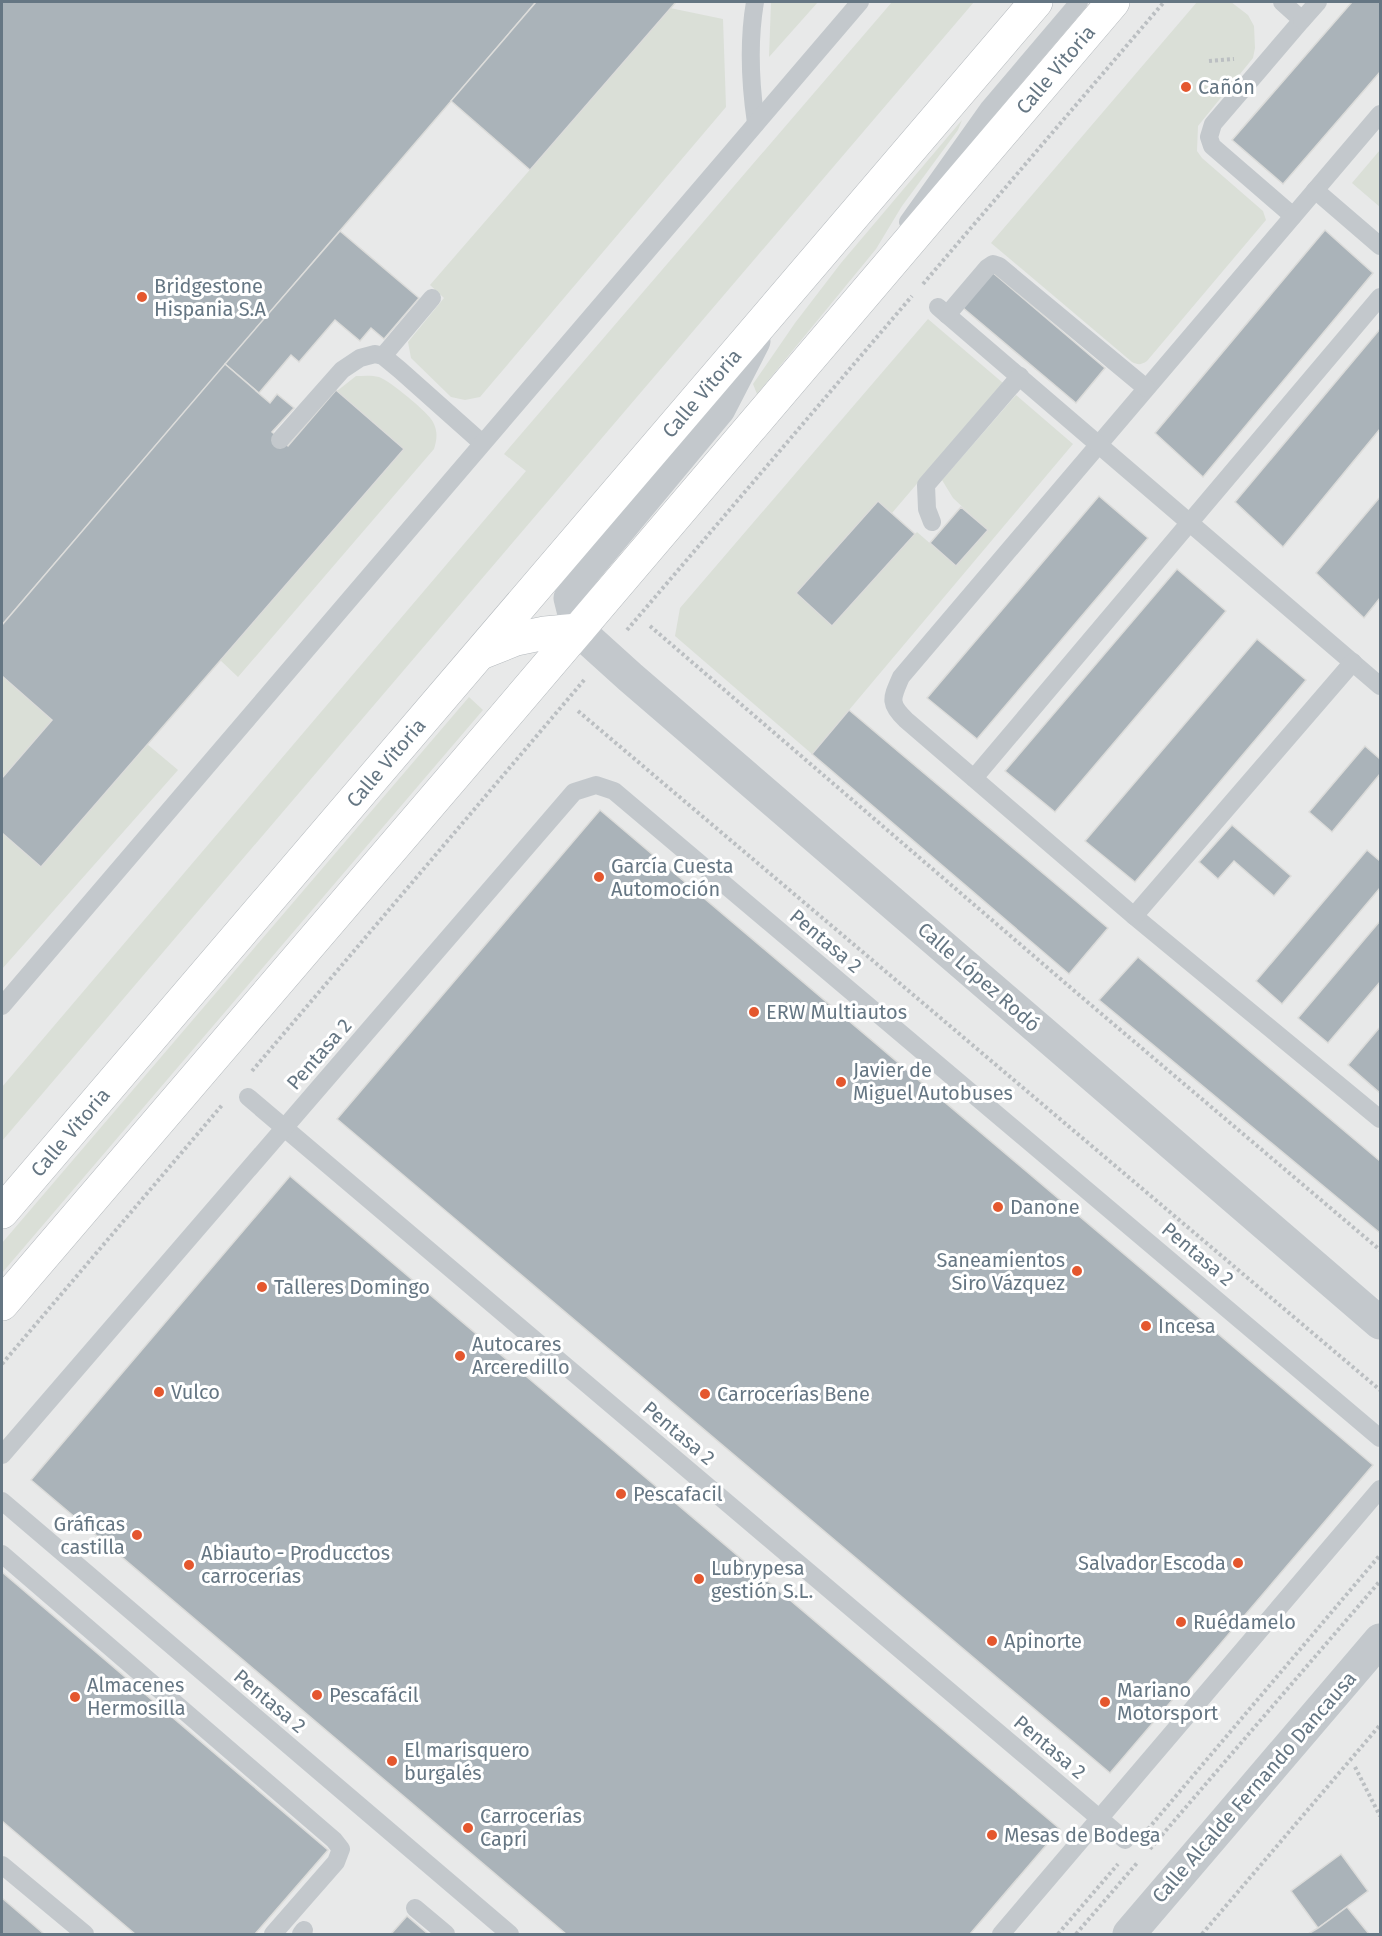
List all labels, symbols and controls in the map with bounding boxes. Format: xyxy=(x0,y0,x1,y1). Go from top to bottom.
street label: Calle Vitoria xyxy=(1011,20,1100,119)
place label: Cañón xyxy=(1198,75,1255,99)
marker: Cañón xyxy=(1179,80,1193,94)
place label: Bridgestone Hispania S.A xyxy=(154,274,266,321)
marker: Bridgestone Hispania S.A xyxy=(135,290,149,304)
street label: Calle Vitoria xyxy=(657,344,746,443)
street label: Calle Vitoria xyxy=(341,713,431,812)
place label: García Cuesta Automoción xyxy=(611,854,734,901)
marker: García Cuesta Automoción xyxy=(592,870,606,884)
street label: Pentasa 2 xyxy=(785,904,867,978)
street label: Calle López Rodó xyxy=(913,917,1045,1037)
place label: ERW Multiautos xyxy=(766,1000,907,1024)
marker: ERW Multiautos xyxy=(747,1005,761,1019)
street label: Pentasa 2 xyxy=(282,1013,356,1095)
place label: Javier de Miguel Autobuses xyxy=(853,1058,1013,1105)
marker: Javier de Miguel Autobuses xyxy=(834,1075,848,1089)
street label: Calle Vitoria xyxy=(26,1083,115,1181)
place label: Danone xyxy=(1010,1195,1080,1219)
marker: Danone xyxy=(991,1200,1005,1214)
street label: Pentasa 2 xyxy=(1157,1217,1239,1291)
place label: Saneamientos Siro Vázquez xyxy=(937,1248,1065,1295)
marker: Saneamientos Siro Vázquez xyxy=(1070,1264,1084,1278)
place label: Talleres Domingo xyxy=(274,1275,430,1299)
marker: Talleres Domingo xyxy=(255,1280,269,1294)
place label: Incesa xyxy=(1158,1314,1216,1338)
marker: Incesa xyxy=(1139,1319,1153,1333)
place label: Autocares Arceredillo xyxy=(472,1332,570,1379)
marker: Autocares Arceredillo xyxy=(453,1349,467,1363)
place label: Vulco xyxy=(171,1380,220,1404)
place label: Carrocerías Bene xyxy=(717,1382,870,1406)
marker: Vulco xyxy=(152,1385,166,1399)
marker: Carrocerías Bene xyxy=(698,1387,712,1401)
street label: Pentasa 2 xyxy=(638,1396,720,1470)
place label: Pescafacil xyxy=(633,1482,723,1506)
marker: Pescafacil xyxy=(614,1487,628,1501)
place label: Gráficas castilla xyxy=(54,1512,125,1559)
marker: Gráficas castilla xyxy=(130,1528,144,1542)
place label: Abiauto - Producctos carrocerías xyxy=(201,1541,390,1588)
place label: Salvador Escoda xyxy=(1078,1551,1226,1575)
place label: Lubrypesa gestión S.L. xyxy=(711,1556,813,1603)
marker: Salvador Escoda xyxy=(1231,1556,1245,1570)
marker: Abiauto - Producctos carrocerías xyxy=(182,1558,196,1572)
marker: Lubrypesa gestión S.L. xyxy=(692,1572,706,1586)
place label: Ruédamelo xyxy=(1193,1610,1296,1634)
marker: Ruédamelo xyxy=(1174,1615,1188,1629)
place label: Apinorte xyxy=(1004,1629,1082,1653)
marker: Apinorte xyxy=(985,1634,999,1648)
street label: Pentasa 2 xyxy=(229,1664,311,1738)
street label: Calle Alcalde Fernando Dancausa xyxy=(1147,1666,1361,1908)
place label: Almacenes Hermosilla xyxy=(87,1673,186,1720)
place label: Mariano Motorsport xyxy=(1117,1678,1219,1725)
place label: Pescafácil xyxy=(329,1683,419,1707)
marker: Pescafácil xyxy=(310,1688,324,1702)
marker: Almacenes Hermosilla xyxy=(68,1690,82,1704)
marker: Mariano Motorsport xyxy=(1098,1695,1112,1709)
street label: Pentasa 2 xyxy=(1009,1710,1091,1784)
place label: El marisquero burgalés xyxy=(404,1738,530,1785)
marker: El marisquero burgalés xyxy=(385,1754,399,1768)
place label: Carrocerías Capri xyxy=(480,1804,582,1851)
marker: Carrocerías Capri xyxy=(461,1821,475,1835)
place label: Mesas de Bodega xyxy=(1004,1823,1161,1847)
marker: Mesas de Bodega xyxy=(985,1828,999,1842)

